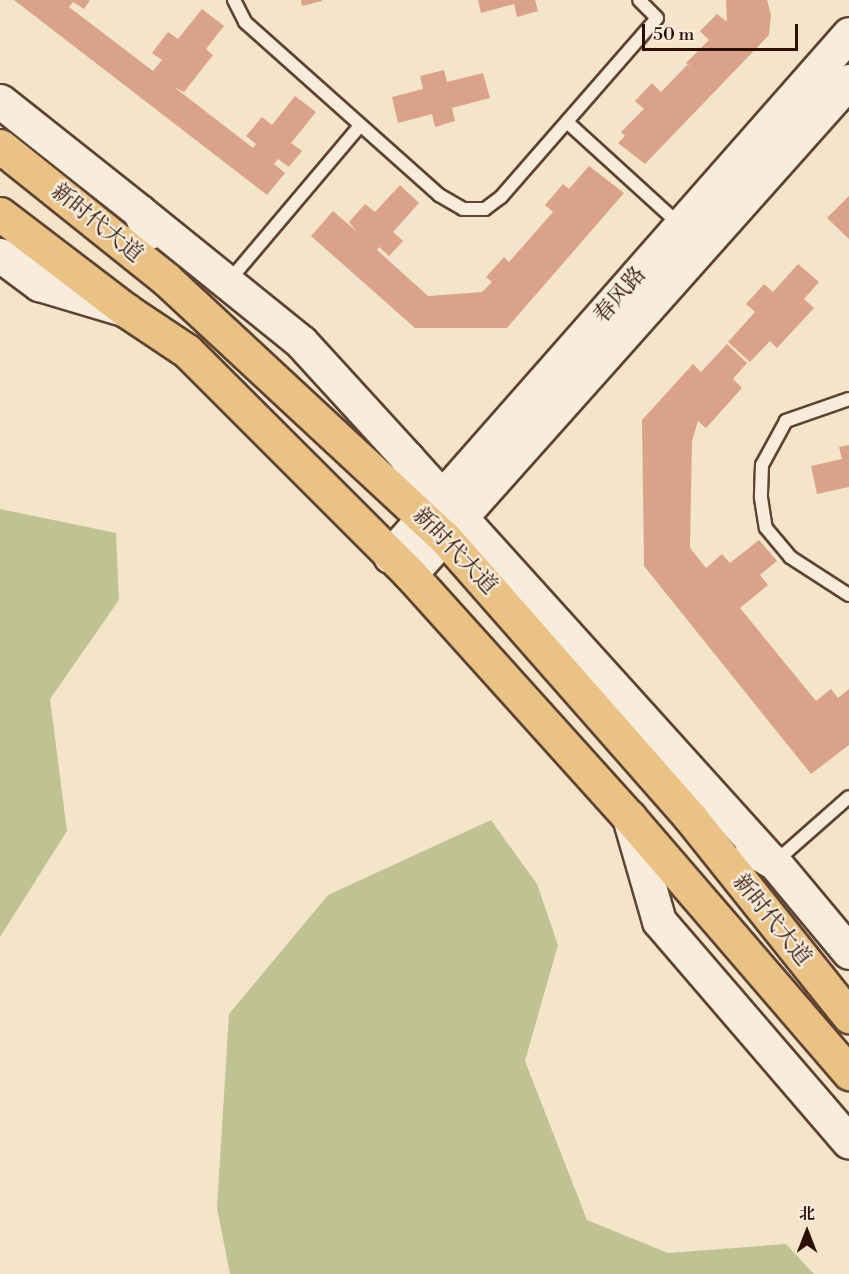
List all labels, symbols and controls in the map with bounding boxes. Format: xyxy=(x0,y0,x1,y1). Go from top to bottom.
scale bar xyxy=(645,12,801,50)
text: 50 m xyxy=(653,23,694,46)
street label: 新时代大道 xyxy=(46,178,148,268)
street label: 春风路 xyxy=(588,261,652,329)
street label: 新时代大道 xyxy=(407,502,503,600)
street label: 新时代大道 xyxy=(727,869,817,971)
north arrow xyxy=(777,1202,837,1262)
text: 北 xyxy=(799,1204,815,1224)

